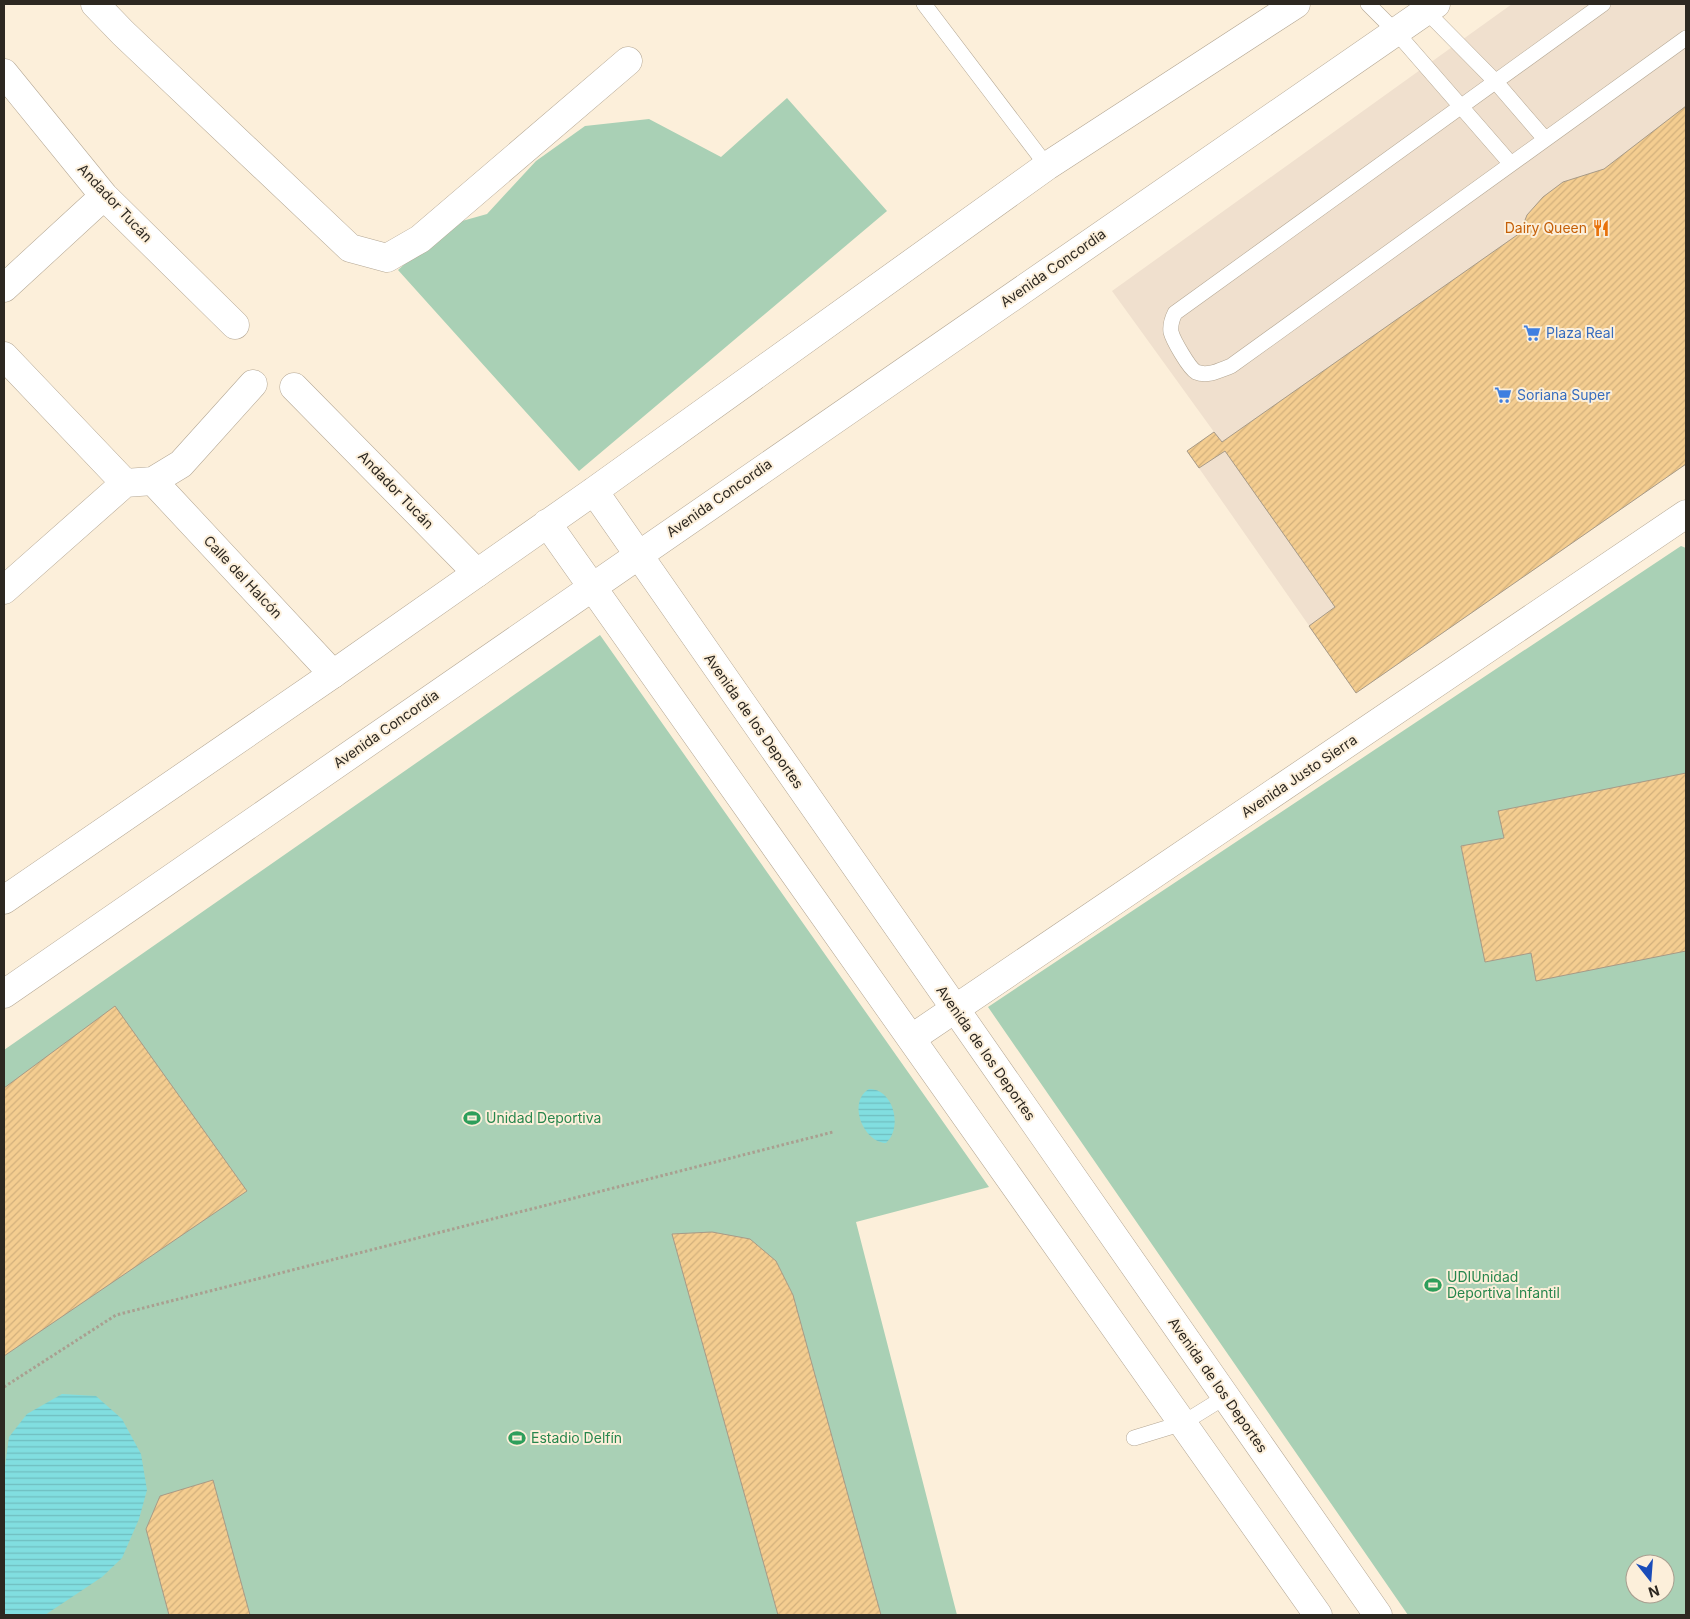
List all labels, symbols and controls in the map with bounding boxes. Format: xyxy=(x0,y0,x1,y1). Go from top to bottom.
street label: Andador Tucán xyxy=(75,160,156,245)
restaurant icon: Dairy Queen xyxy=(1591,218,1611,238)
place label: Dairy Queen xyxy=(1505,219,1587,236)
street label: Avenida Concordia xyxy=(997,225,1109,310)
supermarket icon: Plaza Real xyxy=(1522,323,1542,343)
place label: Plaza Real xyxy=(1546,324,1614,341)
supermarket icon: Soriana Super xyxy=(1493,385,1513,405)
place label: Soriana Super xyxy=(1517,386,1610,403)
street label: Andador Tucán xyxy=(355,447,438,532)
street label: Avenida Concordia xyxy=(663,455,775,540)
street label: Calle del Halcón xyxy=(201,532,286,622)
street label: Avenida de los Deportes xyxy=(701,650,808,792)
street label: Avenida Concordia xyxy=(330,686,442,771)
street label: Avenida Justo Sierra xyxy=(1238,730,1360,821)
street label: Avenida de los Deportes xyxy=(933,982,1040,1124)
sports icon: Unidad Deportiva xyxy=(462,1108,482,1128)
place label: Unidad Deportiva xyxy=(486,1109,601,1126)
place label: UDIUnidad Deportiva Infantil xyxy=(1447,1268,1560,1301)
sports icon: UDIUnidad Deportiva Infantil xyxy=(1423,1275,1443,1295)
street label: Avenida de los Deportes xyxy=(1165,1314,1272,1456)
sports icon: Estadio Delfín xyxy=(507,1428,527,1448)
place label: Estadio Delfín xyxy=(531,1429,622,1446)
north arrow xyxy=(1625,1554,1675,1604)
text: N xyxy=(1646,1582,1662,1602)

